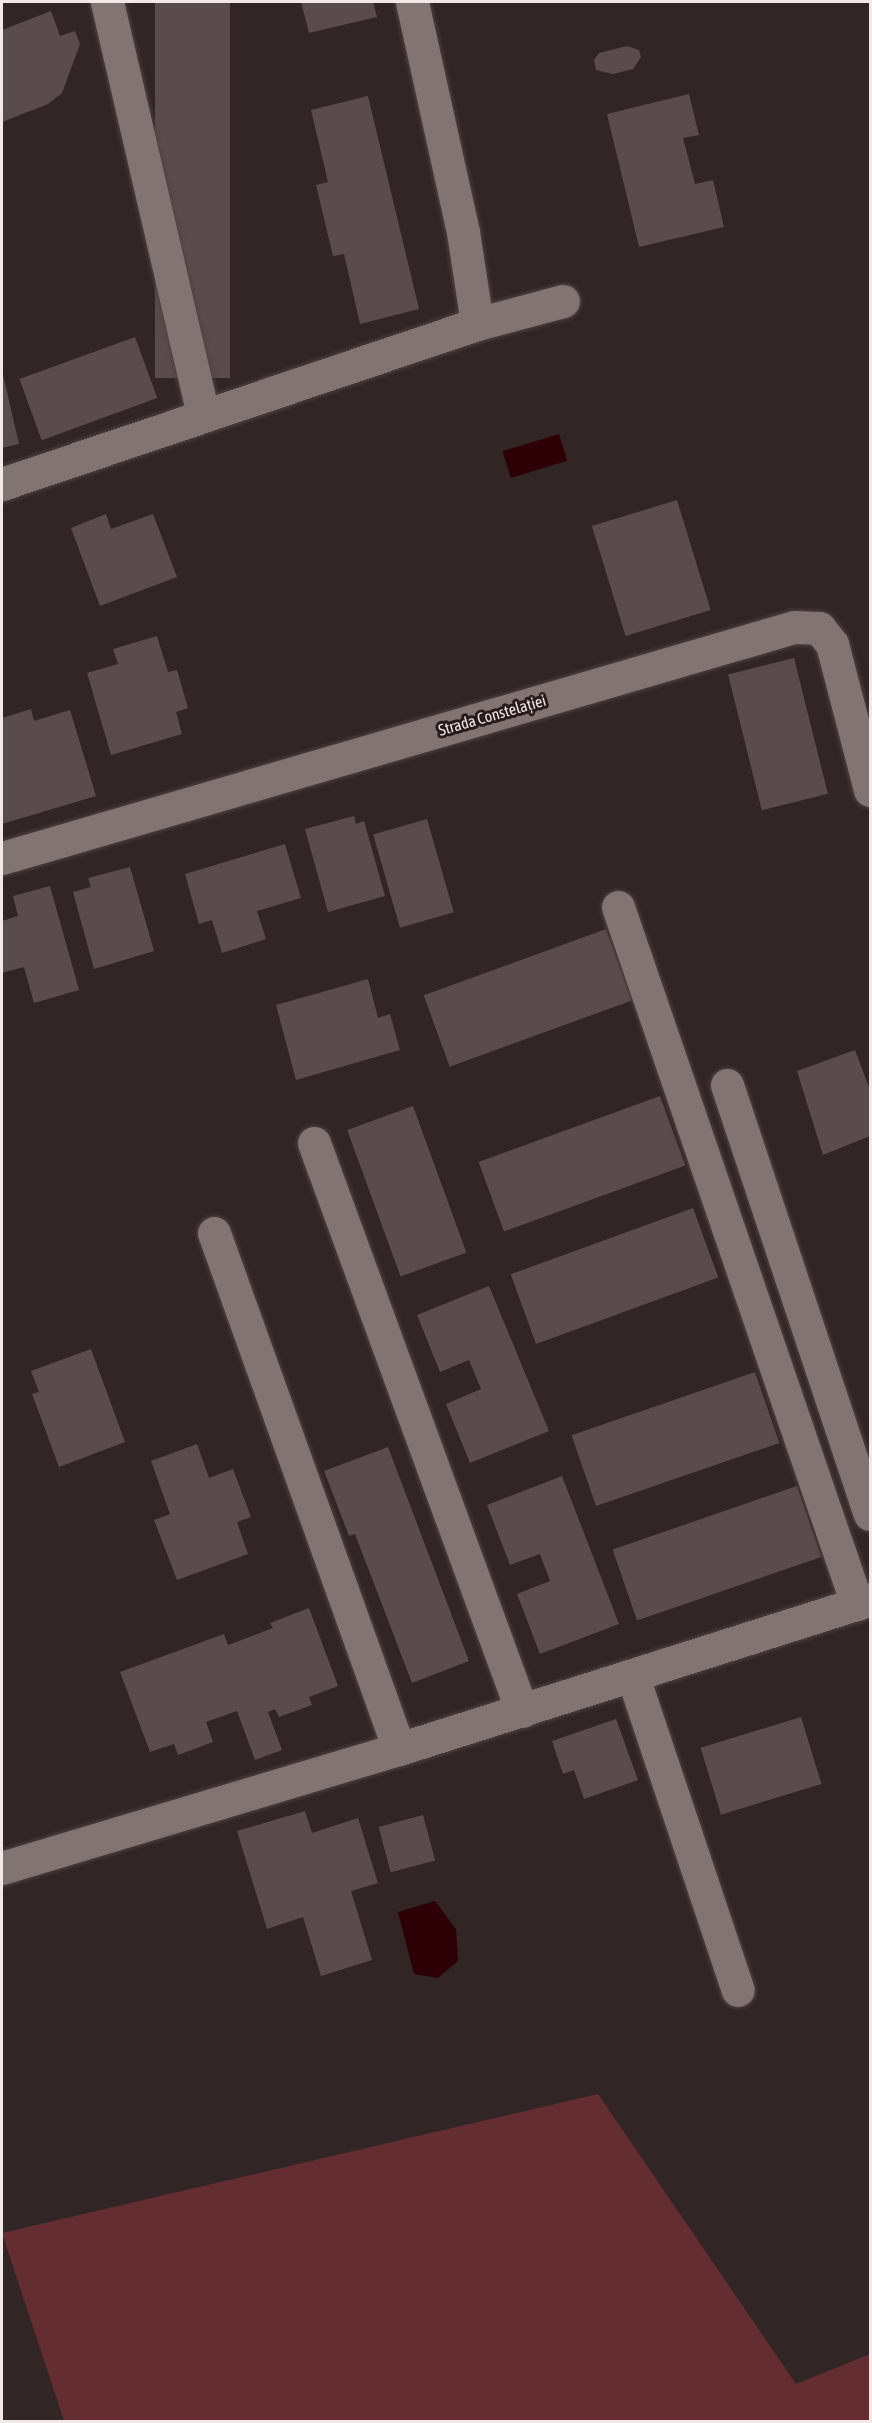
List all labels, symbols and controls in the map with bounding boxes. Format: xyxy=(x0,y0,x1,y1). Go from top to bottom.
street label: Strada Constelației xyxy=(436,690,548,740)

